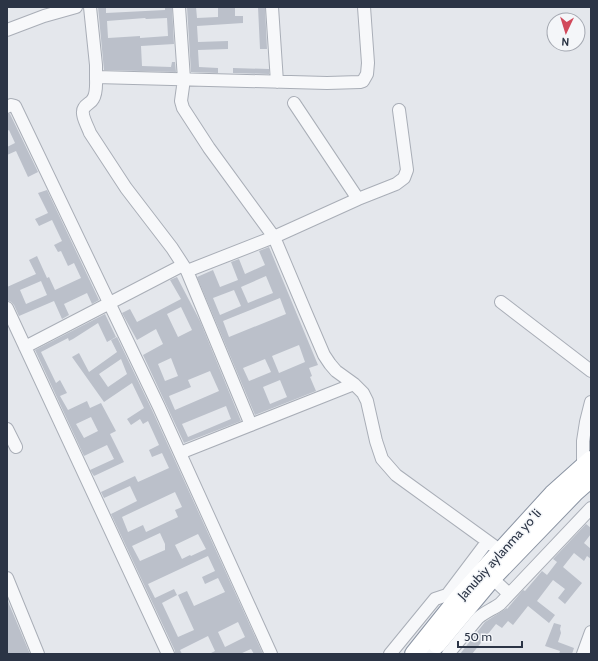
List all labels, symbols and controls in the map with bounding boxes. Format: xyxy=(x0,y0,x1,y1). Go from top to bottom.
north arrow xyxy=(546,12,586,52)
text: N xyxy=(561,35,570,49)
street label: Janubiy aylanma yoʻli xyxy=(453,505,544,604)
scale bar xyxy=(458,623,522,649)
text: 50 m xyxy=(464,629,492,644)

